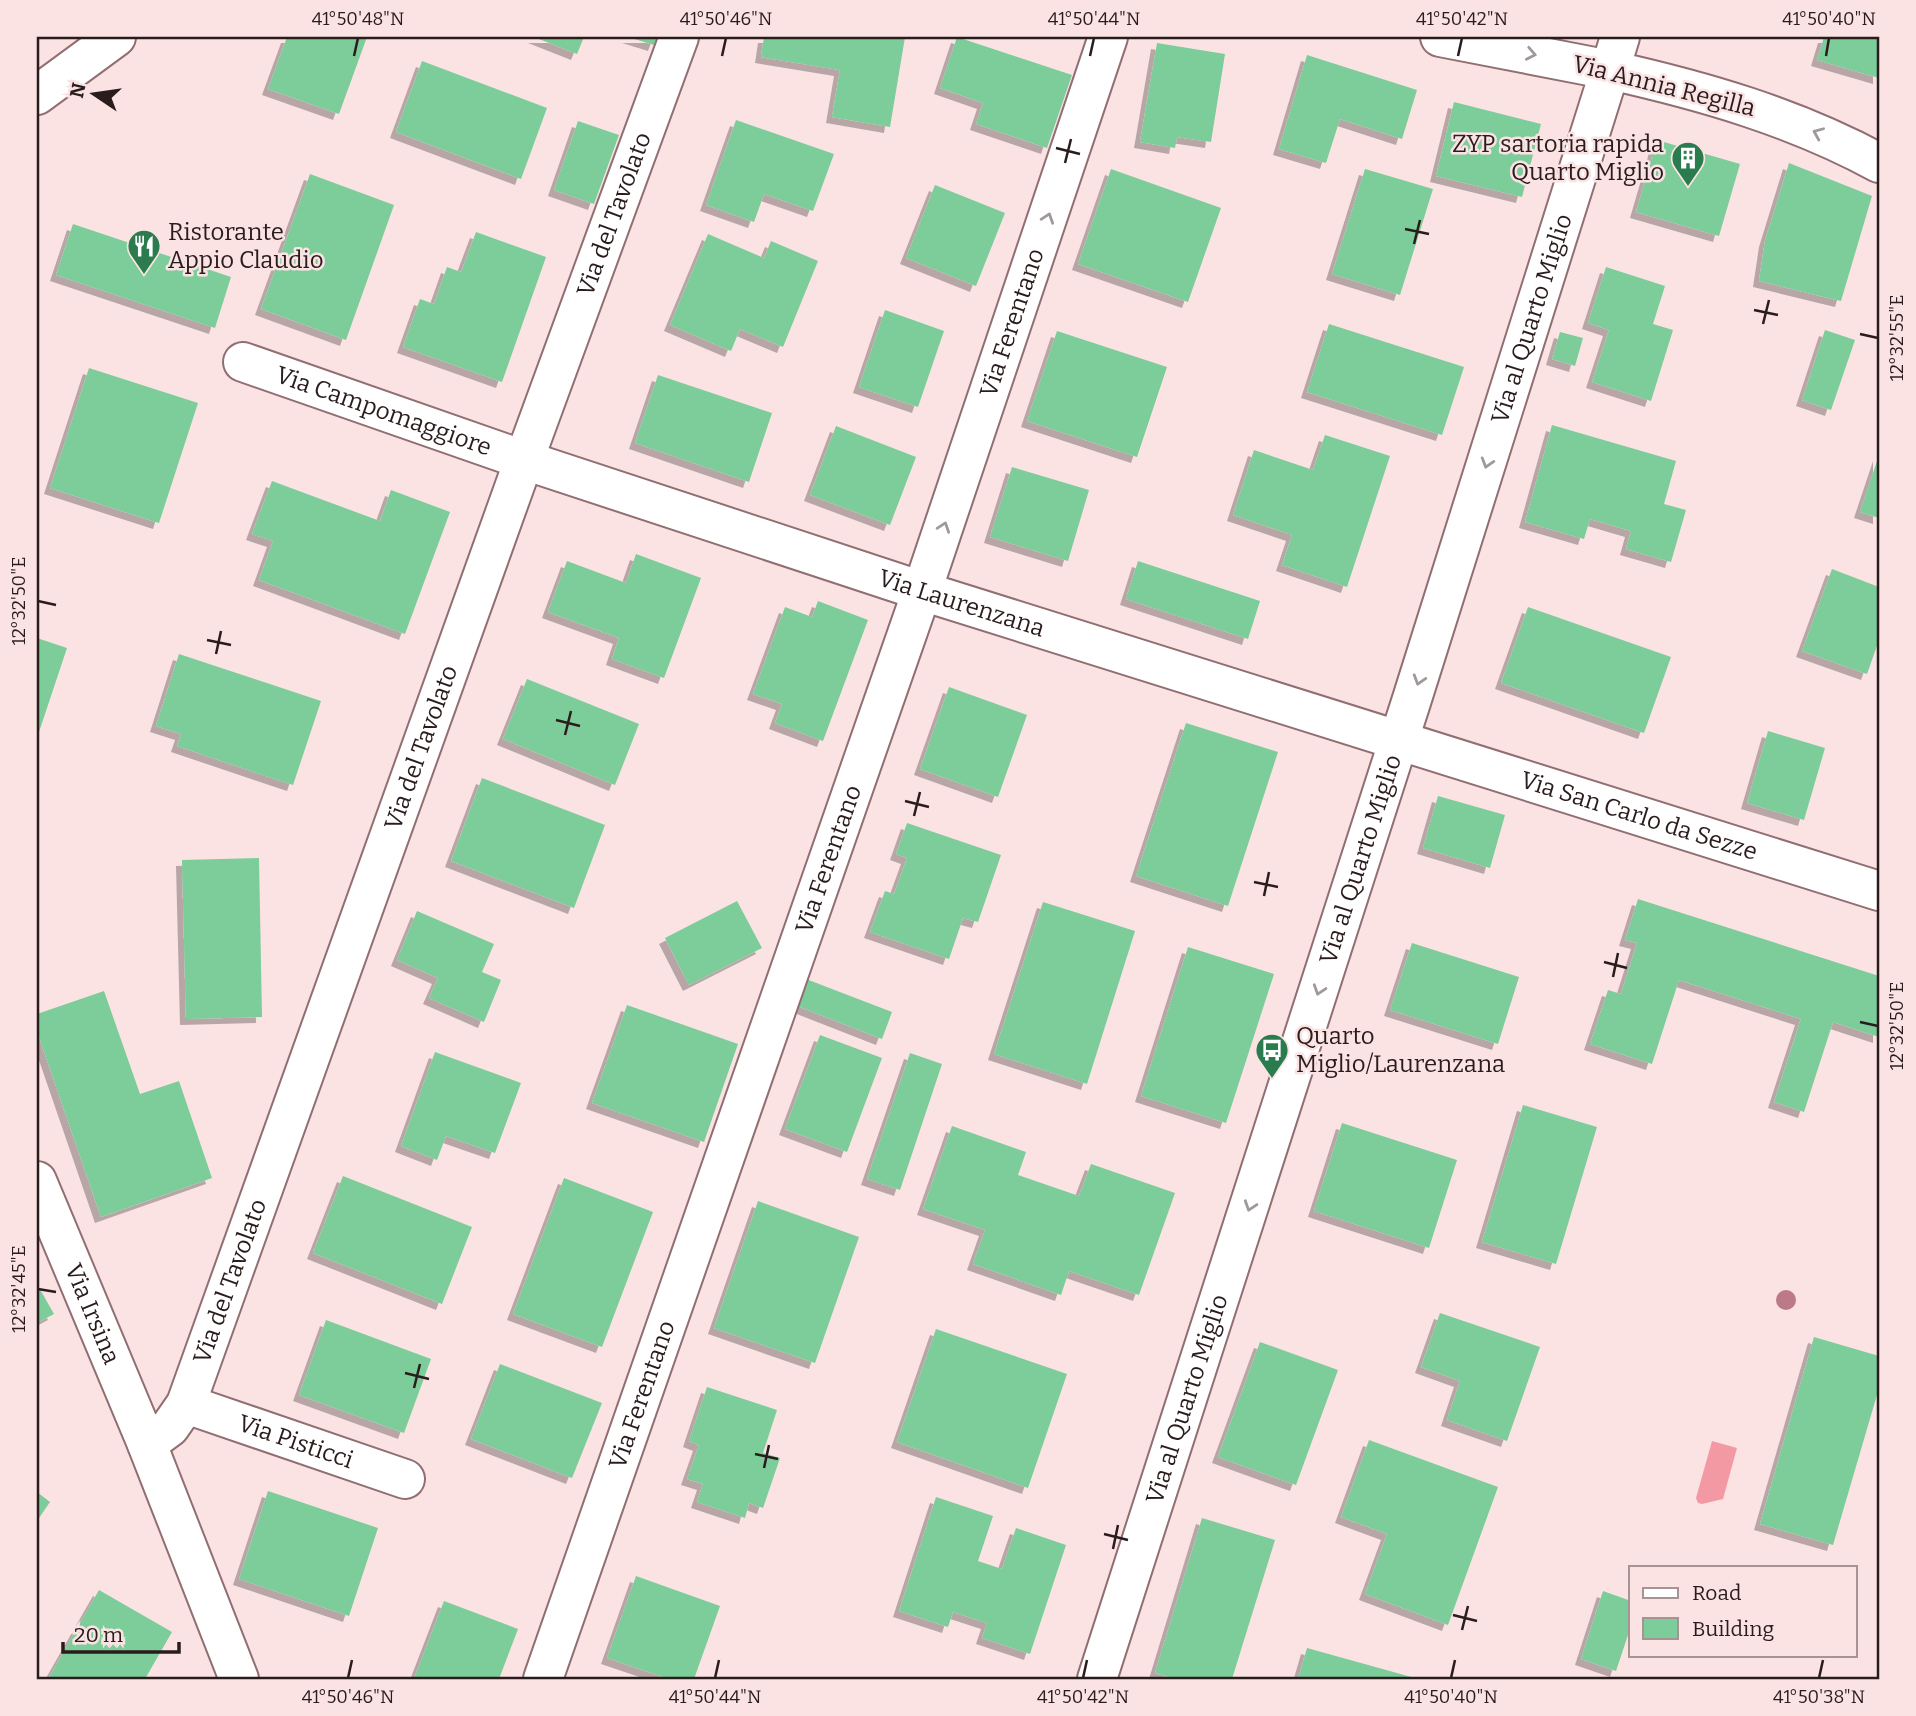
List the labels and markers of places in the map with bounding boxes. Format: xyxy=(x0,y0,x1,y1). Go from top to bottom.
place label: ZYP sartoria rapida Quarto Miglio xyxy=(1452,130,1664,186)
building icon: ZYP sartoria rapida Quarto Miglio xyxy=(1669,139,1707,188)
place label: Ristorante Appio Claudio xyxy=(168,218,323,274)
restaurant icon: Ristorante Appio Claudio xyxy=(125,227,163,276)
place label: Quarto Miglio/Laurenzana xyxy=(1296,1022,1505,1078)
bus stop icon: Quarto Miglio/Laurenzana xyxy=(1253,1031,1291,1080)

